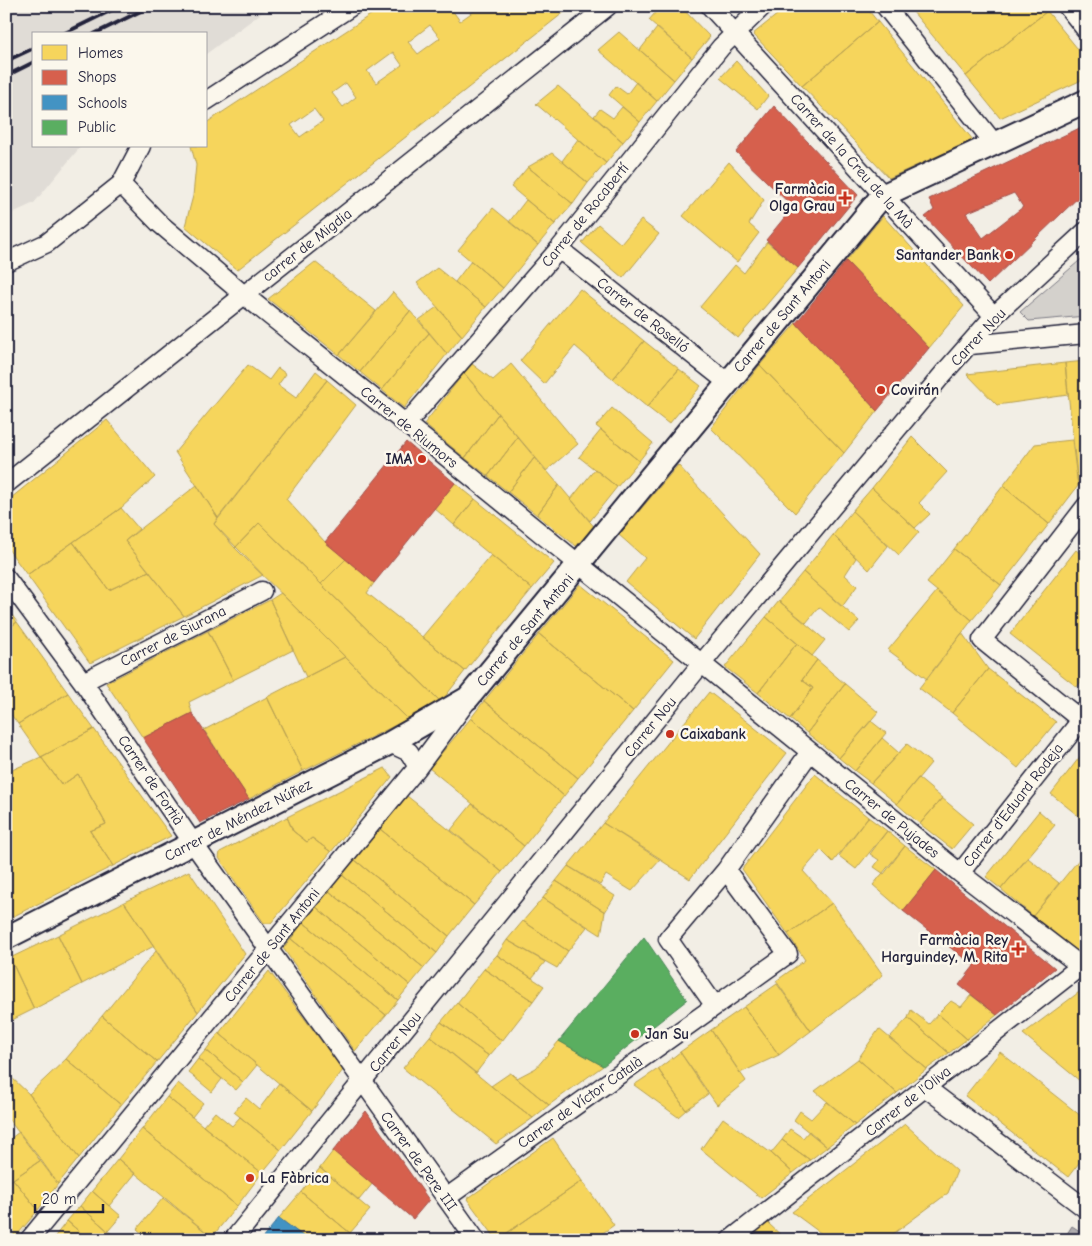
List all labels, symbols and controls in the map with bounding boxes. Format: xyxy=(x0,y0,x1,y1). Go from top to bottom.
legend xyxy=(32,32,208,148)
text: Homes xyxy=(78,44,123,62)
text: Shops xyxy=(78,68,116,86)
street label: Carrer de la Creu de la Mà xyxy=(787,90,917,232)
text: Schools xyxy=(78,94,127,112)
text: Public xyxy=(78,118,116,136)
street label: Carrer de Rocabertí xyxy=(538,159,633,271)
place label: Farmàcia Olga Grau xyxy=(769,180,835,215)
marker: Farmàcia Olga Grau xyxy=(839,192,851,204)
street label: carrer de Migdia xyxy=(259,204,355,286)
place label: Santander Bank xyxy=(896,246,1000,264)
marker: Santander Bank xyxy=(1003,249,1015,261)
street label: Carrer de Sant Antoni xyxy=(730,256,834,376)
street label: Carrer de Roselló xyxy=(593,273,693,357)
street label: Carrer Nou xyxy=(947,304,1009,370)
place label: Covirán xyxy=(891,381,939,399)
street label: Carrer de Riumors xyxy=(357,382,461,472)
marker: Covirán xyxy=(875,384,887,396)
place label: IMA xyxy=(386,450,413,468)
marker: IMA xyxy=(416,453,428,465)
street label: Carrer de Sant Antoni xyxy=(473,570,577,690)
street label: Carrer de Siurana xyxy=(117,602,229,670)
street label: Carrer Nou xyxy=(620,693,680,761)
place label: Caixabank xyxy=(680,725,747,743)
marker: Caixabank xyxy=(664,728,676,740)
street label: Carrer de Fortià xyxy=(114,732,188,828)
street label: Carrer d'Eduard Rodeja xyxy=(959,739,1067,871)
street label: Carrer de Pujades xyxy=(841,774,943,862)
street label: Carrer de Méndez Núñez xyxy=(161,775,315,865)
street label: Carrer de Sant Antoni xyxy=(220,884,324,1006)
place label: Farmàcia Rey Harguindey, M. Rita xyxy=(881,931,1008,966)
marker: Farmàcia Rey Harguindey, M. Rita xyxy=(1012,943,1024,955)
street label: Carrer Nou xyxy=(365,1008,425,1076)
place label: Jan Su xyxy=(645,1025,689,1043)
marker: Jan Su xyxy=(629,1028,641,1040)
street label: Carrer de Víctor Català xyxy=(514,1052,646,1152)
street label: Carrer de l'Oliva xyxy=(862,1062,954,1140)
street label: Carrer de Pere III xyxy=(377,1108,461,1214)
place label: La Fàbrica xyxy=(260,1169,329,1187)
marker: La Fàbrica xyxy=(244,1172,256,1184)
scale bar xyxy=(35,1181,102,1213)
text: 20 m xyxy=(42,1190,76,1208)

